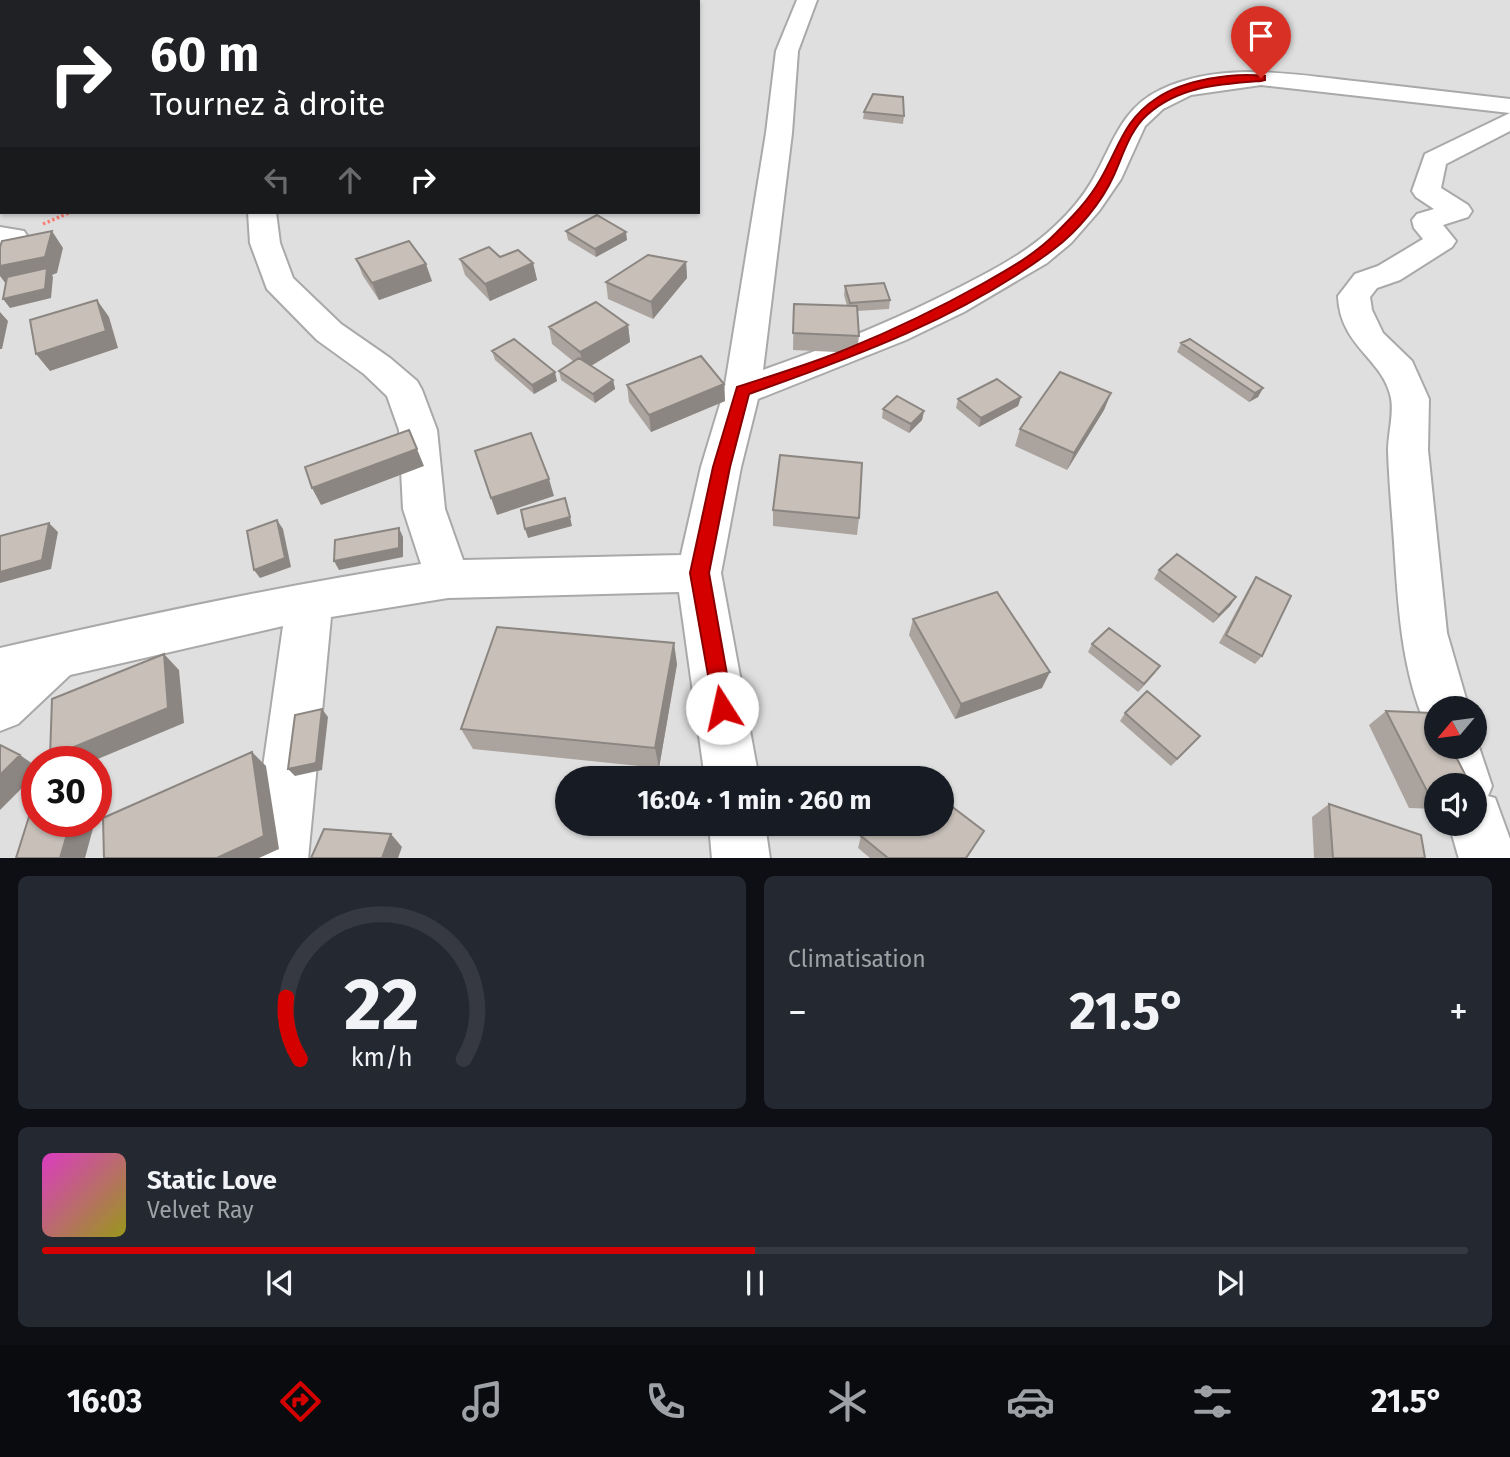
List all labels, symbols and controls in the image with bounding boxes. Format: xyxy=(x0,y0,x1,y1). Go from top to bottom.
pin xyxy=(1231,6,1291,78)
icon: arrive xyxy=(1242,17,1280,55)
text: 60 m xyxy=(150,25,259,84)
icon: right xyxy=(35,28,126,119)
text: Tournez à droite xyxy=(150,85,386,123)
icon: left xyxy=(258,161,296,199)
icon: ahead xyxy=(331,161,369,199)
icon: right xyxy=(404,161,442,199)
position arrow xyxy=(685,671,759,745)
north arrow xyxy=(1424,696,1488,760)
map controls xyxy=(1424,696,1487,836)
speed limit sign: 30 xyxy=(21,746,112,837)
button: sound xyxy=(1424,773,1487,836)
text: 16:04 · 1 min · 260 m xyxy=(638,785,871,816)
text: Climatisation xyxy=(788,945,926,973)
text: 22 xyxy=(344,961,420,1048)
text: 21.5° xyxy=(1069,980,1187,1043)
text: − xyxy=(788,989,807,1035)
text: + xyxy=(1449,989,1468,1035)
text: km/h xyxy=(351,1042,413,1072)
text: Static Love xyxy=(147,1165,277,1196)
text: Velvet Ray xyxy=(147,1196,254,1224)
icon: previous xyxy=(261,1264,299,1302)
icon: pause xyxy=(736,1264,774,1302)
icon: next xyxy=(1211,1264,1249,1302)
icon: directions xyxy=(276,1377,325,1426)
icon: music xyxy=(458,1377,507,1426)
icon: phone xyxy=(641,1377,690,1426)
icon: climate xyxy=(823,1377,872,1426)
icon: car xyxy=(1006,1377,1055,1426)
icon: filters xyxy=(1188,1377,1237,1426)
text: 16:03 xyxy=(67,1382,142,1420)
text: 21.5° xyxy=(1371,1382,1443,1420)

